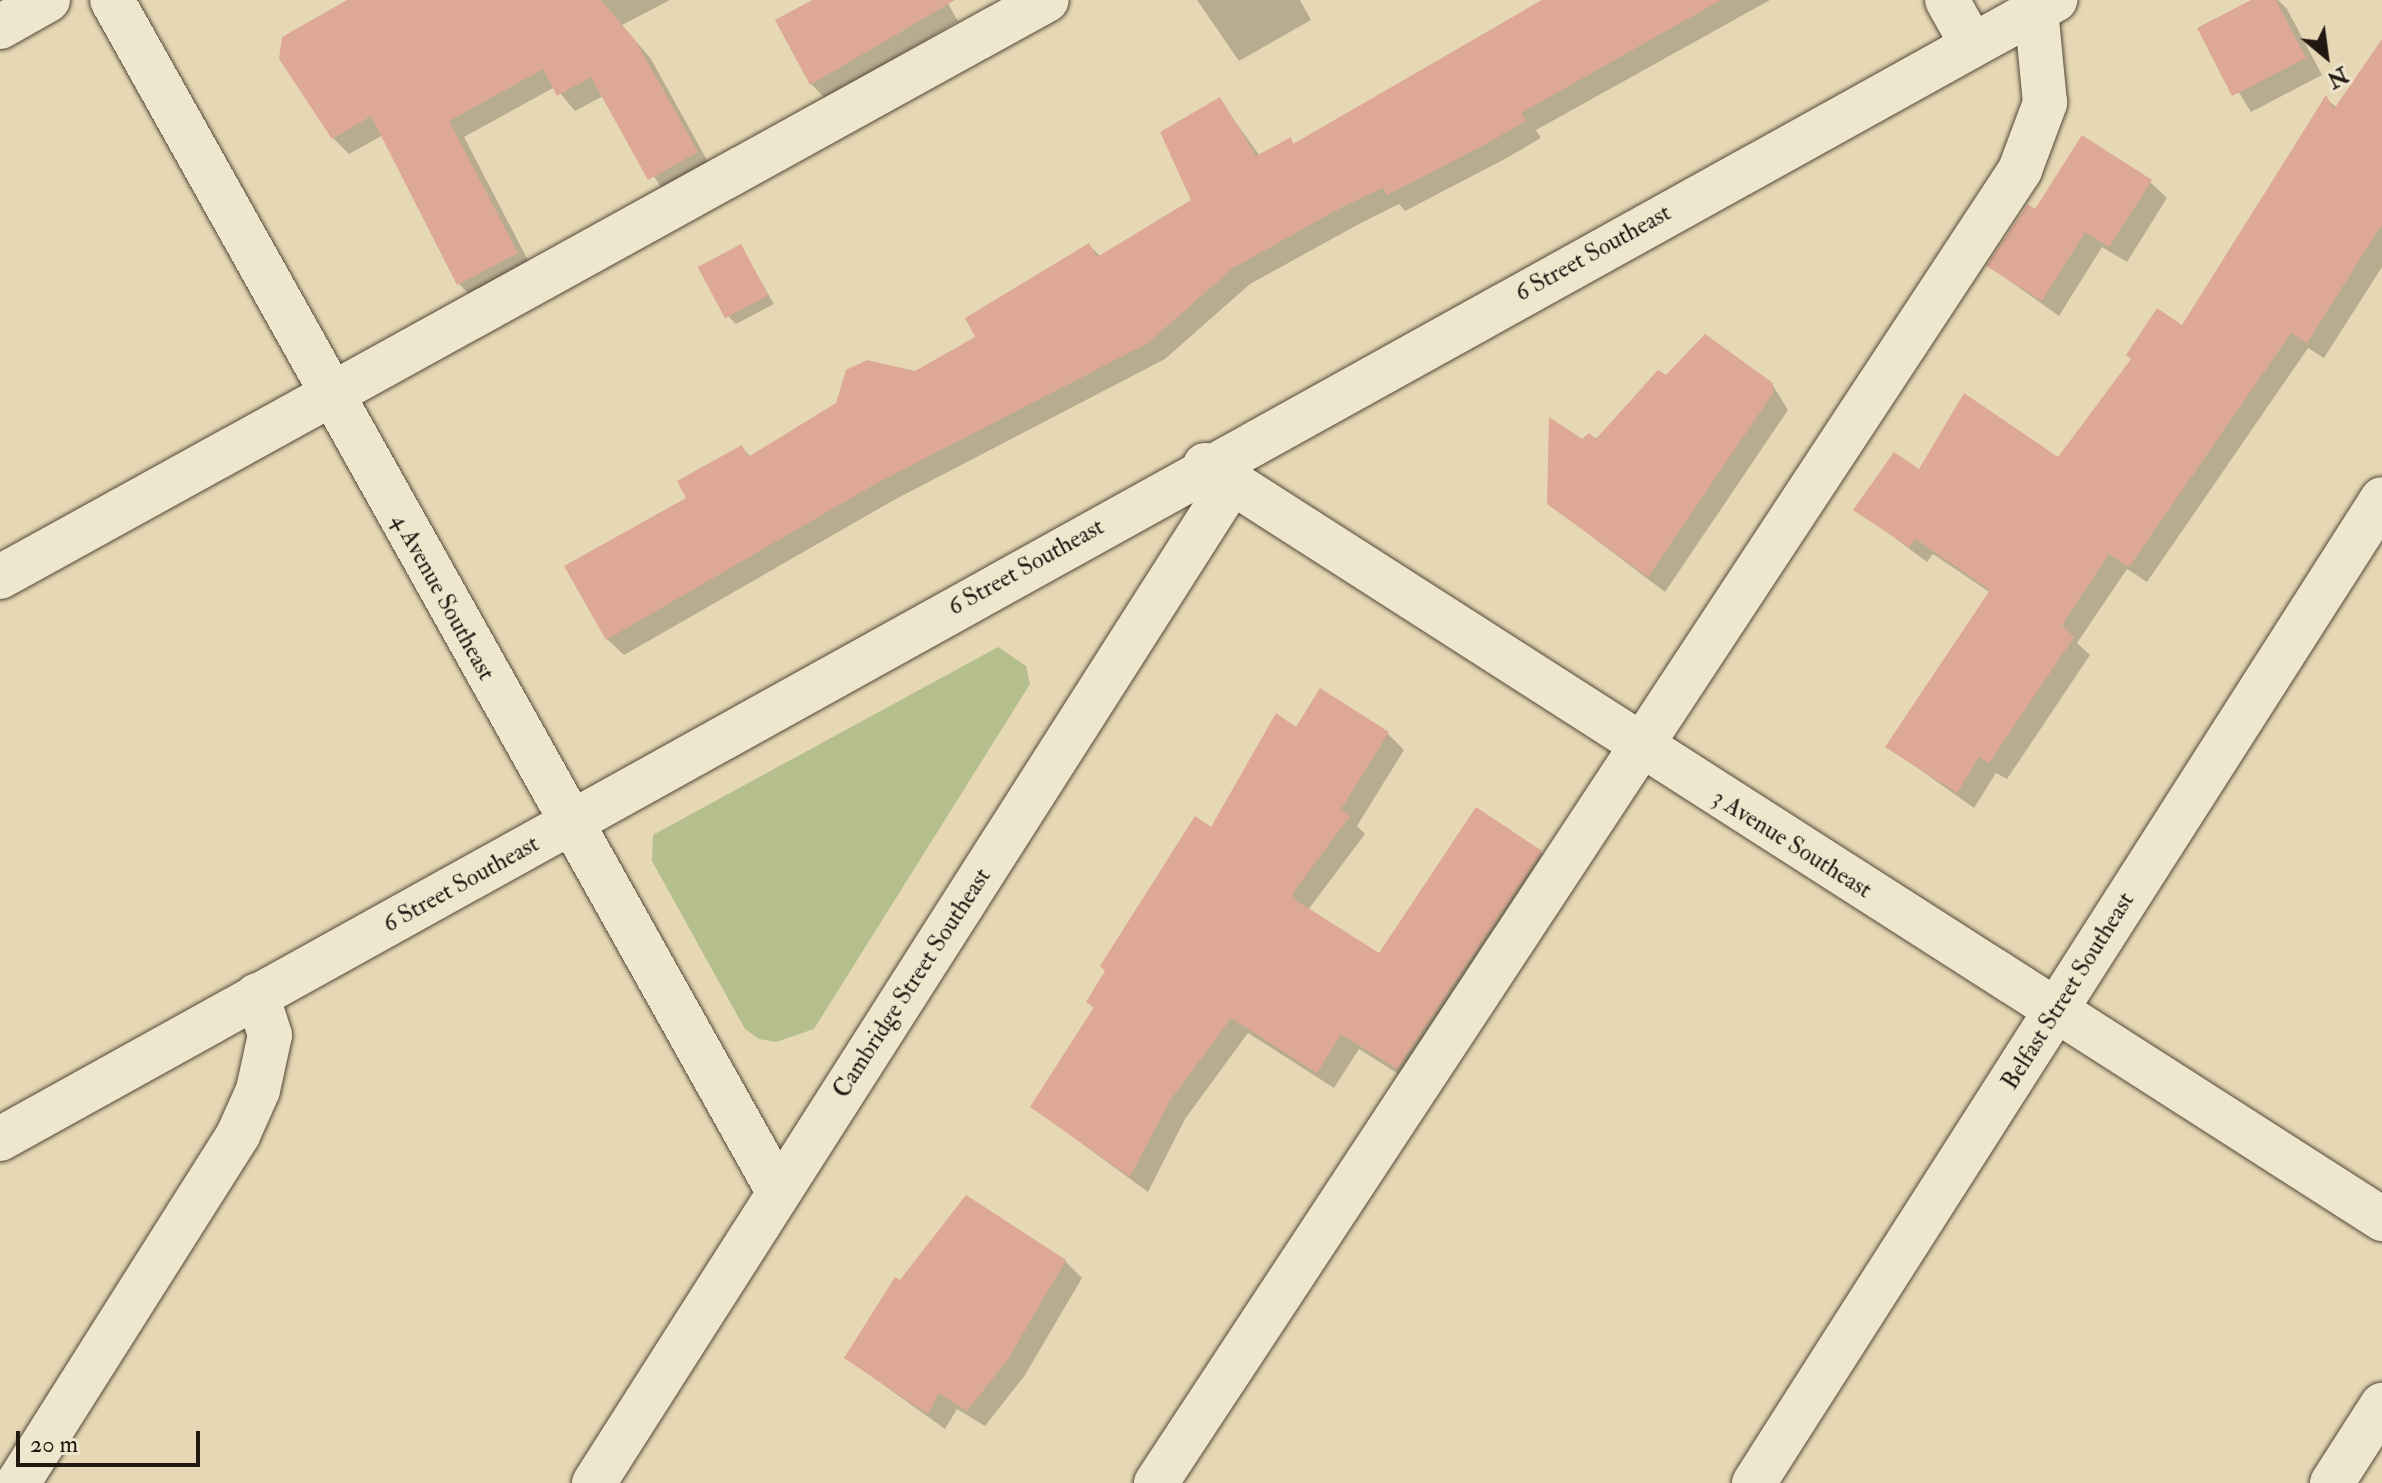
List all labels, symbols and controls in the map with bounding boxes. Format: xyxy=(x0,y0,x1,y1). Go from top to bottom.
north arrow xyxy=(2286,16,2366,96)
text: N xyxy=(2322,60,2353,94)
street label: 6 Street Southeast xyxy=(1510,198,1676,308)
street label: 4 Avenue Southeast xyxy=(385,509,501,685)
street label: 6 Street Southeast xyxy=(943,512,1109,622)
street label: 3 Avenue Southeast xyxy=(1707,783,1877,905)
street label: 6 Street Southeast xyxy=(378,829,544,939)
street label: Cambridge Street Southeast xyxy=(827,863,997,1103)
street label: Belfast Street Southeast xyxy=(1996,887,2140,1095)
scale bar xyxy=(20,1415,204,1465)
text: 20 m xyxy=(30,1429,78,1460)

